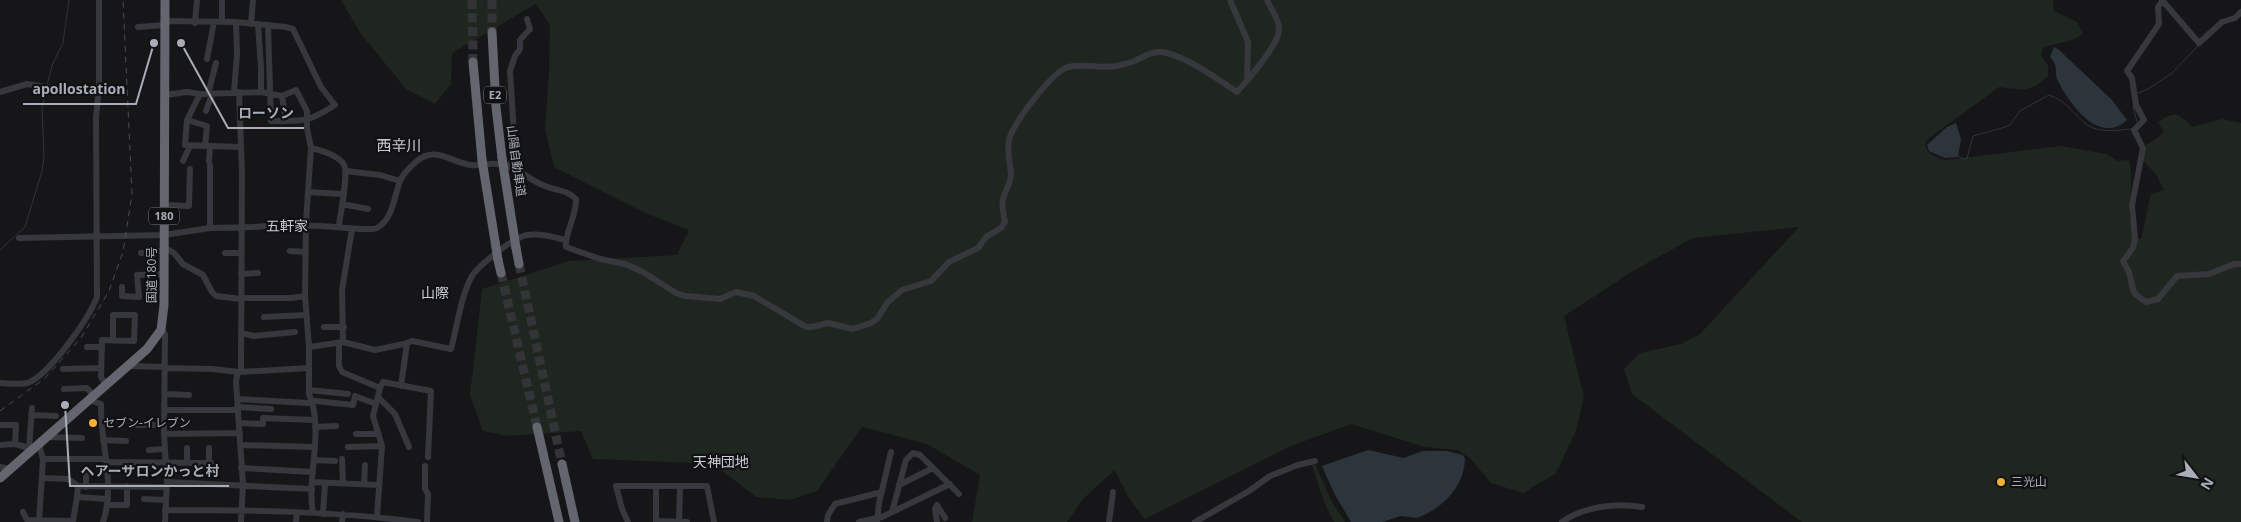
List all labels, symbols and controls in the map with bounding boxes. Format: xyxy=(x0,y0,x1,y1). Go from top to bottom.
callout: apollostation xyxy=(23,75,136,104)
text: apollostation xyxy=(33,79,125,98)
road number: E2 xyxy=(484,86,506,104)
callout: ローソン xyxy=(228,99,304,128)
text: ローソン xyxy=(238,103,294,122)
street label: 山陽自動車道 xyxy=(503,124,530,198)
district label: 西辛川 xyxy=(376,135,422,155)
road number: 180 xyxy=(149,208,179,225)
district label: 五軒家 xyxy=(266,216,308,235)
street label: 国道180号 xyxy=(143,247,160,303)
district label: 山際 xyxy=(421,283,449,302)
place label: セブン-イレブン xyxy=(103,414,191,431)
marker: セブン-イレブン xyxy=(87,417,99,429)
district label: 天神団地 xyxy=(693,452,749,471)
north arrow xyxy=(2171,452,2221,502)
callout: ヘアーサロンかっと村 xyxy=(70,457,229,486)
text: ヘアーサロンかっと村 xyxy=(81,461,219,480)
place label: 三光山 xyxy=(2011,473,2047,490)
text: N xyxy=(2196,474,2219,494)
marker: 三光山 xyxy=(1995,476,2007,488)

